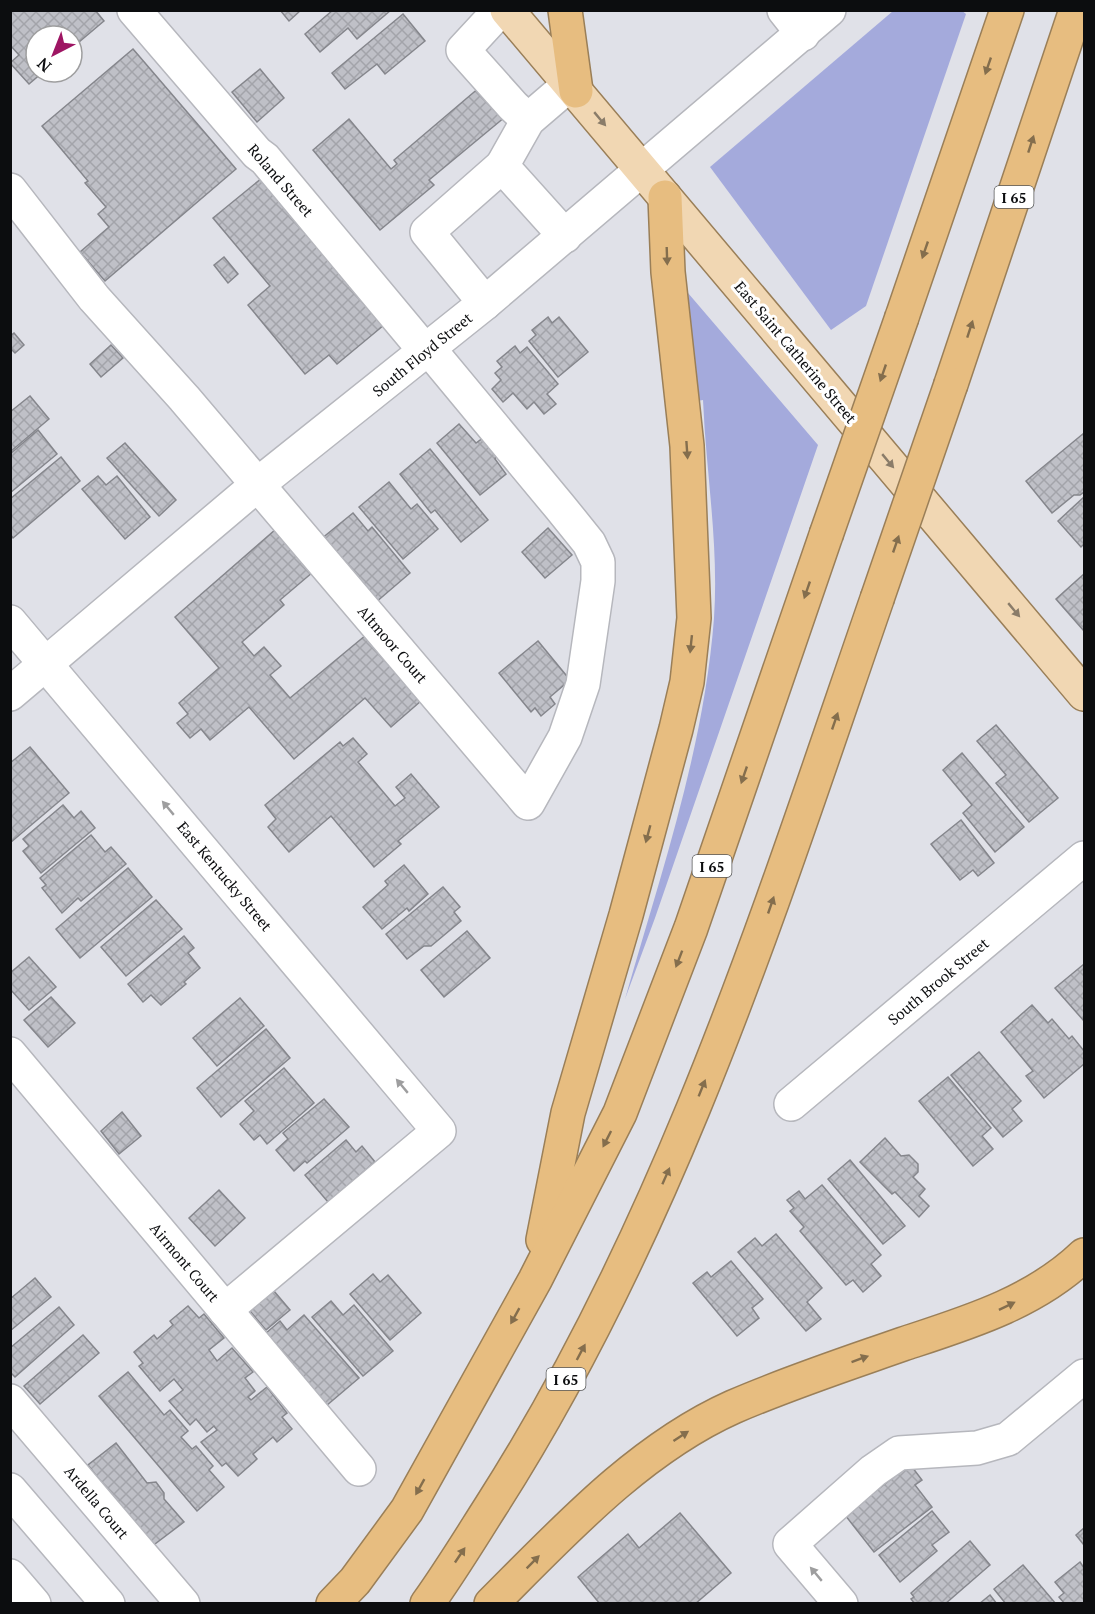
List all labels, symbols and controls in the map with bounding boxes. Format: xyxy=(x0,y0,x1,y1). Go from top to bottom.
north arrow xyxy=(24,24,84,84)
text: N xyxy=(32,53,56,77)
one-way arrow xyxy=(983,57,993,75)
one-way arrow xyxy=(593,111,606,127)
one-way arrow xyxy=(1027,135,1037,153)
street label: Roland Street xyxy=(244,139,319,221)
road number: I 65 xyxy=(994,186,1034,208)
one-way arrow xyxy=(919,241,929,259)
one-way arrow xyxy=(662,246,672,265)
street label: East Saint Catherine Street xyxy=(731,277,862,428)
street label: South Floyd Street xyxy=(368,307,477,401)
one-way arrow xyxy=(965,320,975,338)
one-way arrow xyxy=(877,364,887,382)
one-way arrow xyxy=(682,440,691,459)
one-way arrow xyxy=(881,453,894,468)
one-way arrow xyxy=(891,535,901,553)
one-way arrow xyxy=(802,581,812,599)
street label: Altmoor Court xyxy=(354,601,433,687)
one-way arrow xyxy=(1007,602,1020,618)
one-way arrow xyxy=(686,635,695,654)
one-way arrow xyxy=(830,712,840,730)
one-way arrow xyxy=(738,766,748,784)
one-way arrow xyxy=(162,801,175,816)
street label: East Kentucky Street xyxy=(173,817,277,935)
one-way arrow xyxy=(643,826,652,844)
road number: I 65 xyxy=(692,855,732,877)
one-way arrow xyxy=(766,896,776,914)
street label: South Brook Street xyxy=(883,933,993,1029)
one-way arrow xyxy=(674,950,684,968)
one-way arrow xyxy=(697,1078,707,1096)
one-way arrow xyxy=(396,1079,409,1094)
one-way arrow xyxy=(602,1131,612,1148)
one-way arrow xyxy=(662,1167,671,1185)
street label: Airmont Court xyxy=(146,1218,224,1306)
one-way arrow xyxy=(999,1301,1016,1310)
one-way arrow xyxy=(510,1308,520,1325)
one-way arrow xyxy=(576,1343,586,1360)
one-way arrow xyxy=(851,1354,869,1364)
road number: I 65 xyxy=(546,1368,586,1390)
one-way arrow xyxy=(673,1430,689,1441)
street label: Ardella Court xyxy=(61,1461,134,1543)
one-way arrow xyxy=(415,1478,425,1495)
one-way arrow xyxy=(454,1547,465,1563)
one-way arrow xyxy=(525,1555,540,1569)
one-way arrow xyxy=(810,1567,823,1582)

